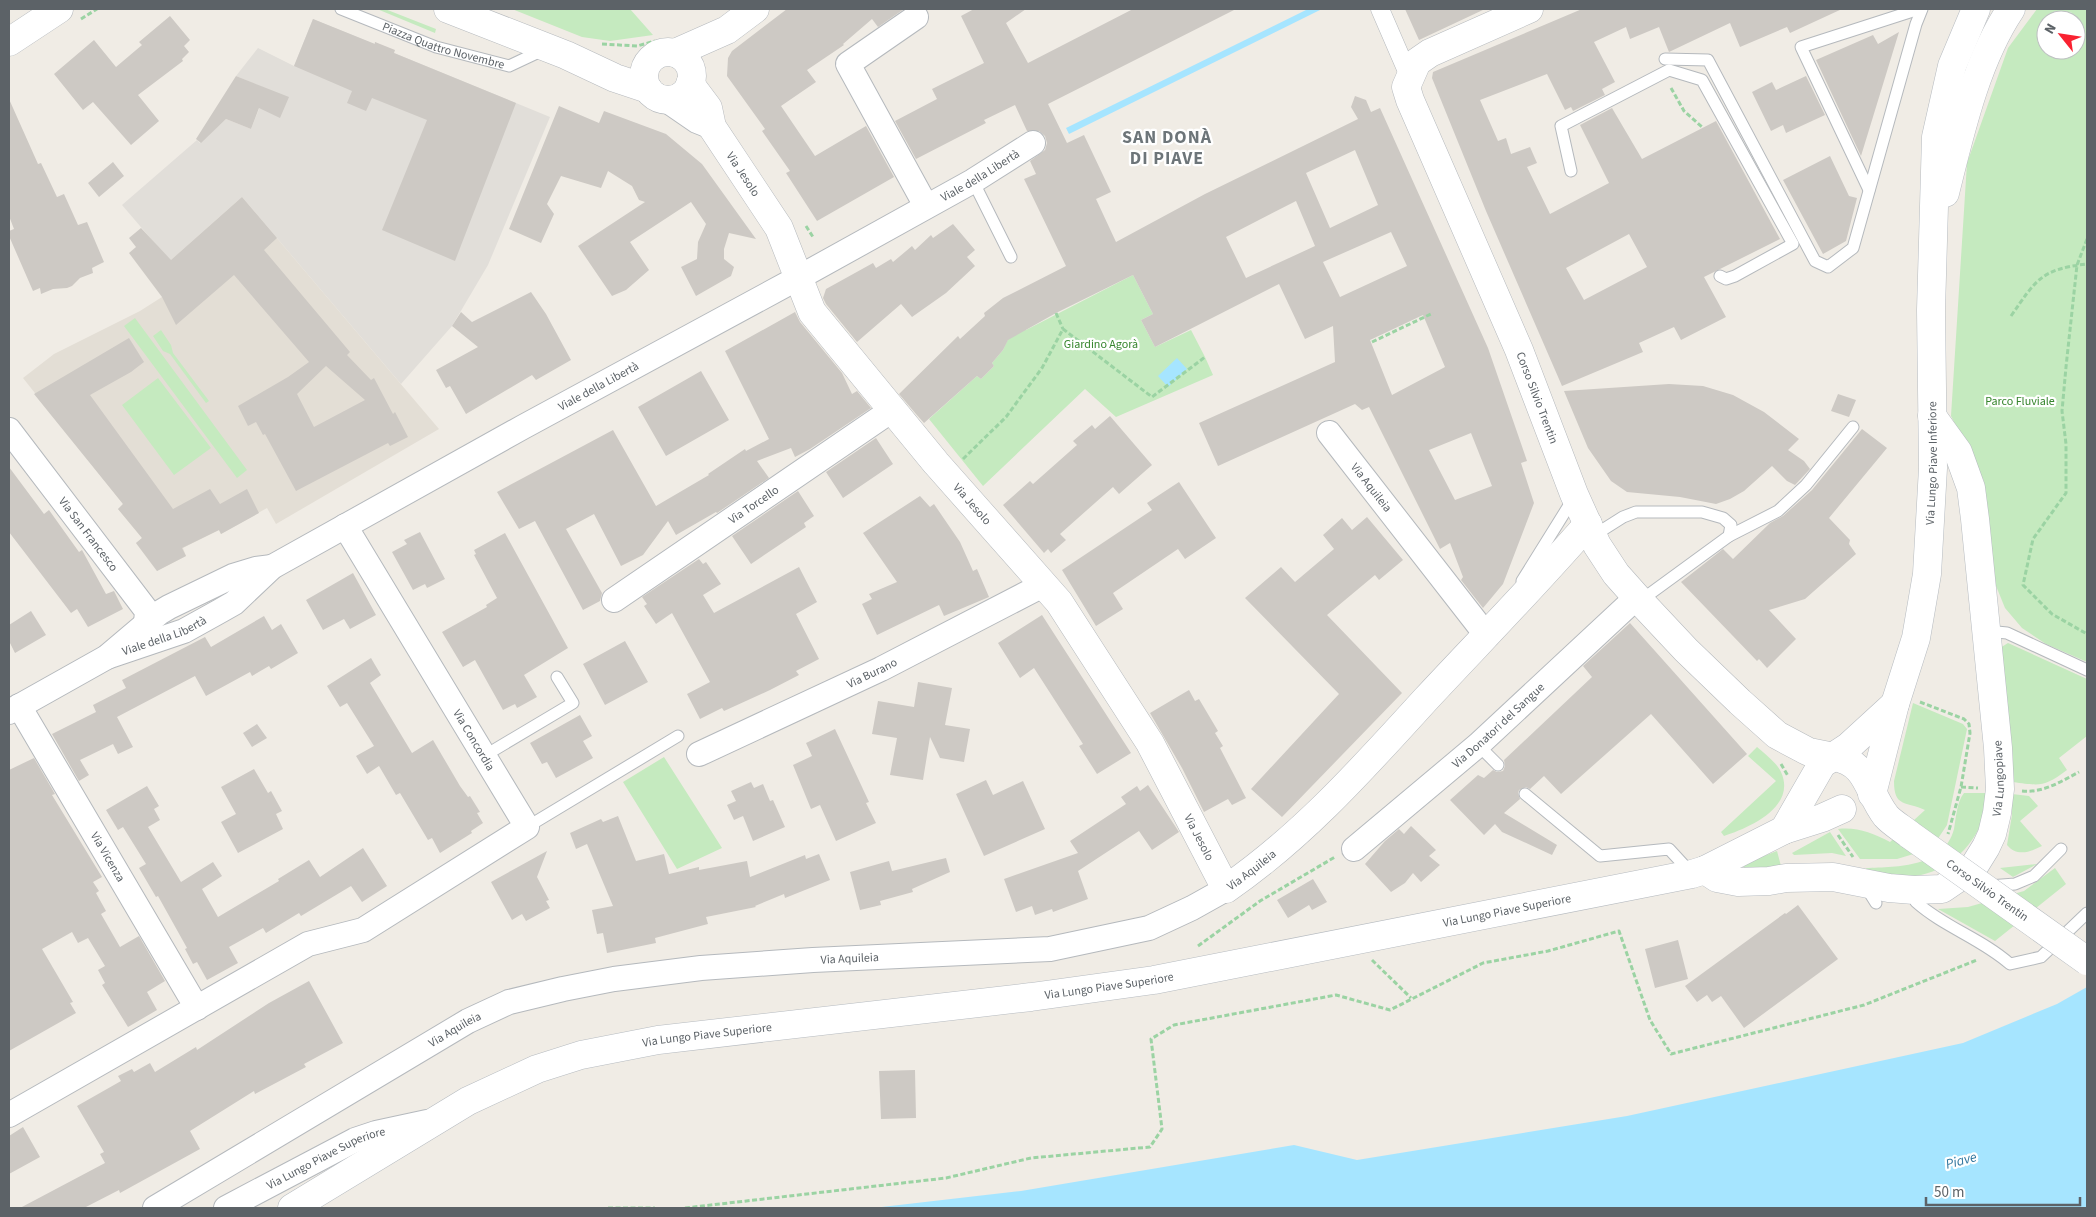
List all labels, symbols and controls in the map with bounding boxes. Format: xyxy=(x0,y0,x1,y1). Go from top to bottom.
north arrow xyxy=(2036,10,2086,60)
street label: Piazza Quattro Novembre xyxy=(380,18,506,74)
text: N xyxy=(2040,20,2062,38)
district label: SAN DONÀ DI PIAVE xyxy=(1122,125,1212,171)
street label: Viale della Libertà xyxy=(938,146,1023,206)
street label: Via Jesolo xyxy=(722,149,764,200)
park label: Giardino Agorà xyxy=(1064,336,1138,353)
street label: Corso Silvio Trentin xyxy=(1511,349,1562,447)
street label: Viale della Libertà xyxy=(555,358,642,415)
park label: Parco Fluviale xyxy=(1985,393,2055,410)
street label: Via Lungo Piave Inferiore xyxy=(1922,401,1942,526)
street label: Via Aquileia xyxy=(1346,460,1396,516)
street label: Via Jesolo xyxy=(949,480,995,529)
street label: Via Torcello xyxy=(725,482,782,528)
street label: Via San Francesco xyxy=(54,494,122,575)
street label: Viale della Libertà xyxy=(120,612,210,660)
street label: Via Burano xyxy=(844,654,900,693)
street label: Via Donatori del Sangue xyxy=(1449,679,1549,772)
street label: Via Concordia xyxy=(449,706,499,774)
street label: Via Lungopiave xyxy=(1988,740,2009,818)
street label: Via Jesolo xyxy=(1179,811,1218,864)
street label: Via Vicenza xyxy=(86,829,129,885)
street label: Via Aquileia xyxy=(1224,846,1280,895)
street label: Corso Silvio Trentin xyxy=(1942,855,2032,926)
street label: Via Lungo Piave Superiore xyxy=(1442,890,1573,932)
street label: Via Aquileia xyxy=(820,949,879,969)
street label: Via Lungo Piave Superiore xyxy=(1044,968,1175,1004)
street label: Via Aquileia xyxy=(425,1008,484,1052)
street label: Via Lungo Piave Superiore xyxy=(641,1019,773,1052)
street label: Via Lungo Piave Superiore xyxy=(264,1123,387,1194)
water label: Piave xyxy=(1943,1147,1979,1175)
scale bar xyxy=(1926,1174,2080,1206)
text: 50 m xyxy=(1934,1182,1964,1203)

